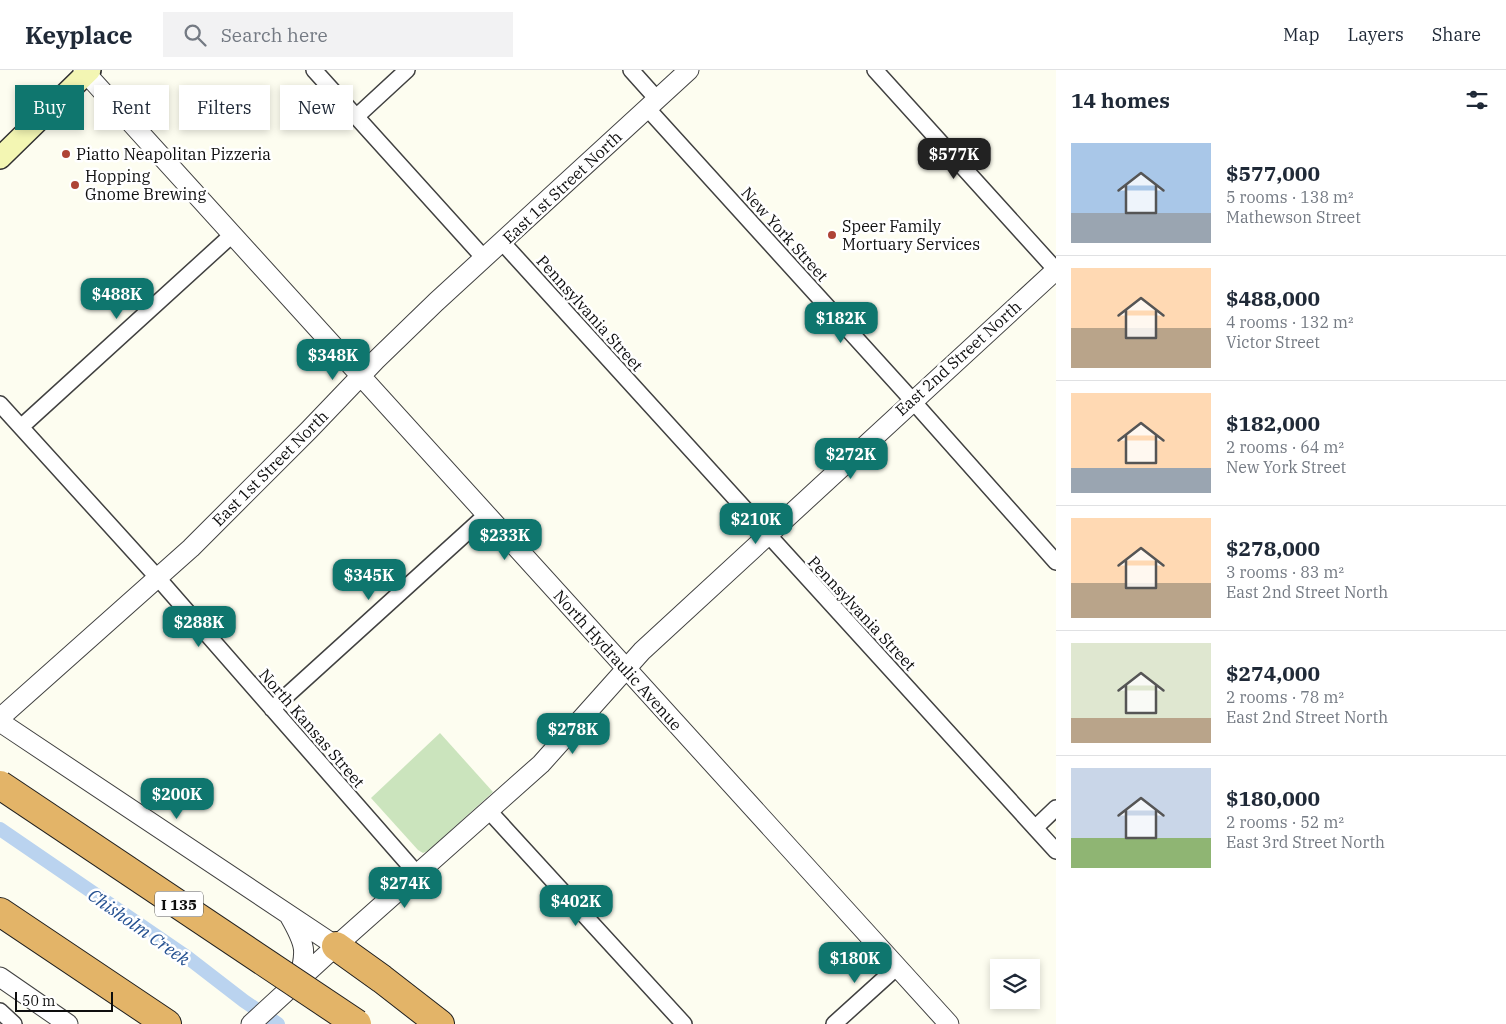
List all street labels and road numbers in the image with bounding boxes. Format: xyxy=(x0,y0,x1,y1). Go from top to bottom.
street label: East 1st Street North xyxy=(498,127,626,247)
street label: New York Street xyxy=(737,183,833,286)
street label: Pennsylvania Street xyxy=(533,251,648,376)
street label: East 2nd Street North xyxy=(891,296,1025,420)
street label: East 1st Street North xyxy=(208,406,332,530)
street label: Pennsylvania Street xyxy=(804,552,921,675)
street label: North Hydraulic Avenue xyxy=(550,586,686,734)
street label: North Kansas Street xyxy=(255,664,369,792)
road number: I 135 xyxy=(155,892,203,916)

